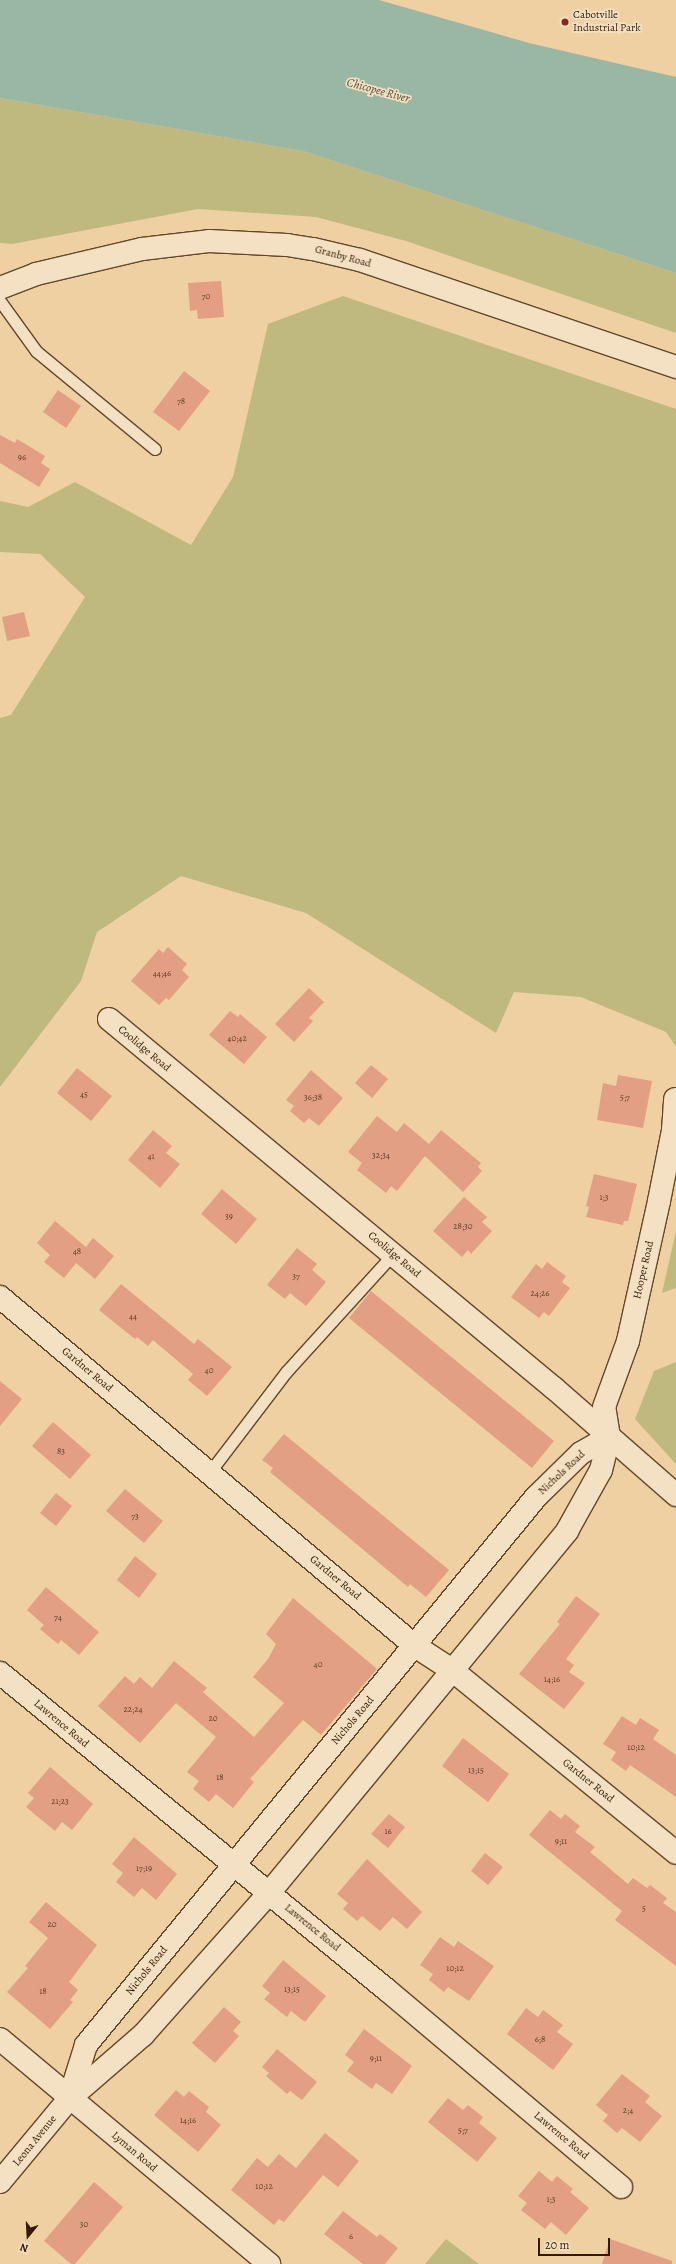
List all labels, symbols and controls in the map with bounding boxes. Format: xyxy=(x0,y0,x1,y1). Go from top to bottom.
place label: Cabotville Industrial Park xyxy=(573,9,641,35)
marker: Cabotville Industrial Park xyxy=(560,17,570,27)
water label: Chicopee River xyxy=(345,76,411,106)
street label: Granby Road xyxy=(313,243,373,271)
house number: 70 xyxy=(202,291,210,301)
house number: 78 xyxy=(177,396,185,406)
house number: 96 xyxy=(18,452,26,462)
house number: 44;46 xyxy=(153,968,171,978)
street label: Coolidge Road xyxy=(115,1023,173,1075)
house number: 40;42 xyxy=(227,1033,247,1043)
house number: 45 xyxy=(80,1089,88,1099)
house number: 36;38 xyxy=(304,1092,322,1102)
house number: 5;7 xyxy=(620,1092,630,1102)
house number: 32;34 xyxy=(372,1150,390,1160)
house number: 41 xyxy=(147,1151,155,1161)
house number: 1;3 xyxy=(600,1192,608,1202)
house number: 39 xyxy=(225,1211,233,1221)
house number: 28;30 xyxy=(453,1221,473,1231)
street label: Coolidge Road xyxy=(365,1229,423,1281)
street label: Hooper Road xyxy=(631,1240,657,1300)
house number: 48 xyxy=(73,1246,81,1256)
house number: 37 xyxy=(292,1271,300,1281)
house number: 24;26 xyxy=(531,1288,549,1298)
house number: 44 xyxy=(129,1311,137,1321)
street label: Gardner Road xyxy=(59,1345,115,1395)
house number: 40 xyxy=(205,1365,213,1375)
house number: 83 xyxy=(57,1446,65,1456)
street label: Nichols Road xyxy=(536,1448,588,1498)
house number: 73 xyxy=(131,1511,139,1521)
street label: Gardner Road xyxy=(307,1553,363,1603)
house number: 74 xyxy=(54,1612,62,1622)
house number: 40 xyxy=(314,1659,322,1669)
house number: 14;16 xyxy=(544,1674,560,1684)
street label: Nichols Road xyxy=(329,1694,377,1748)
street label: Lawrence Road xyxy=(31,1697,91,1751)
house number: 22;24 xyxy=(123,1704,143,1714)
house number: 20 xyxy=(208,1713,218,1723)
house number: 10;12 xyxy=(627,1742,645,1752)
street label: Gardner Road xyxy=(560,1756,616,1806)
house number: 13;15 xyxy=(468,1765,484,1775)
house number: 18 xyxy=(216,1772,224,1782)
house number: 21;23 xyxy=(51,1796,69,1806)
house number: 16 xyxy=(384,1826,392,1836)
house number: 9;11 xyxy=(555,1836,567,1846)
house number: 17;19 xyxy=(136,1863,152,1873)
street label: Lawrence Road xyxy=(281,1902,343,1954)
house number: 5 xyxy=(642,1903,646,1913)
house number: 20 xyxy=(47,1919,57,1929)
street label: Nichols Road xyxy=(123,1944,171,1998)
house number: 10;12 xyxy=(446,1963,464,1973)
house number: 13;15 xyxy=(284,1984,300,1994)
house number: 18 xyxy=(39,1986,47,1996)
house number: 6;8 xyxy=(535,2034,545,2044)
house number: 9;11 xyxy=(370,2053,382,2063)
house number: 2;4 xyxy=(623,2105,633,2115)
street label: Lawrence Road xyxy=(531,2109,591,2163)
street label: Leona Avenue xyxy=(10,2113,60,2169)
house number: 14;16 xyxy=(180,2115,196,2125)
house number: 5;7 xyxy=(458,2125,468,2135)
street label: Lyman Road xyxy=(108,2129,160,2175)
house number: 10;12 xyxy=(255,2181,273,2191)
house number: 1;3 xyxy=(547,2194,555,2204)
north arrow xyxy=(8,2216,48,2256)
house number: 30 xyxy=(80,2219,88,2229)
scale bar xyxy=(540,2230,612,2256)
house number: 6 xyxy=(349,2231,353,2241)
text: 20 m xyxy=(545,2237,569,2253)
text: N xyxy=(18,2240,30,2256)

